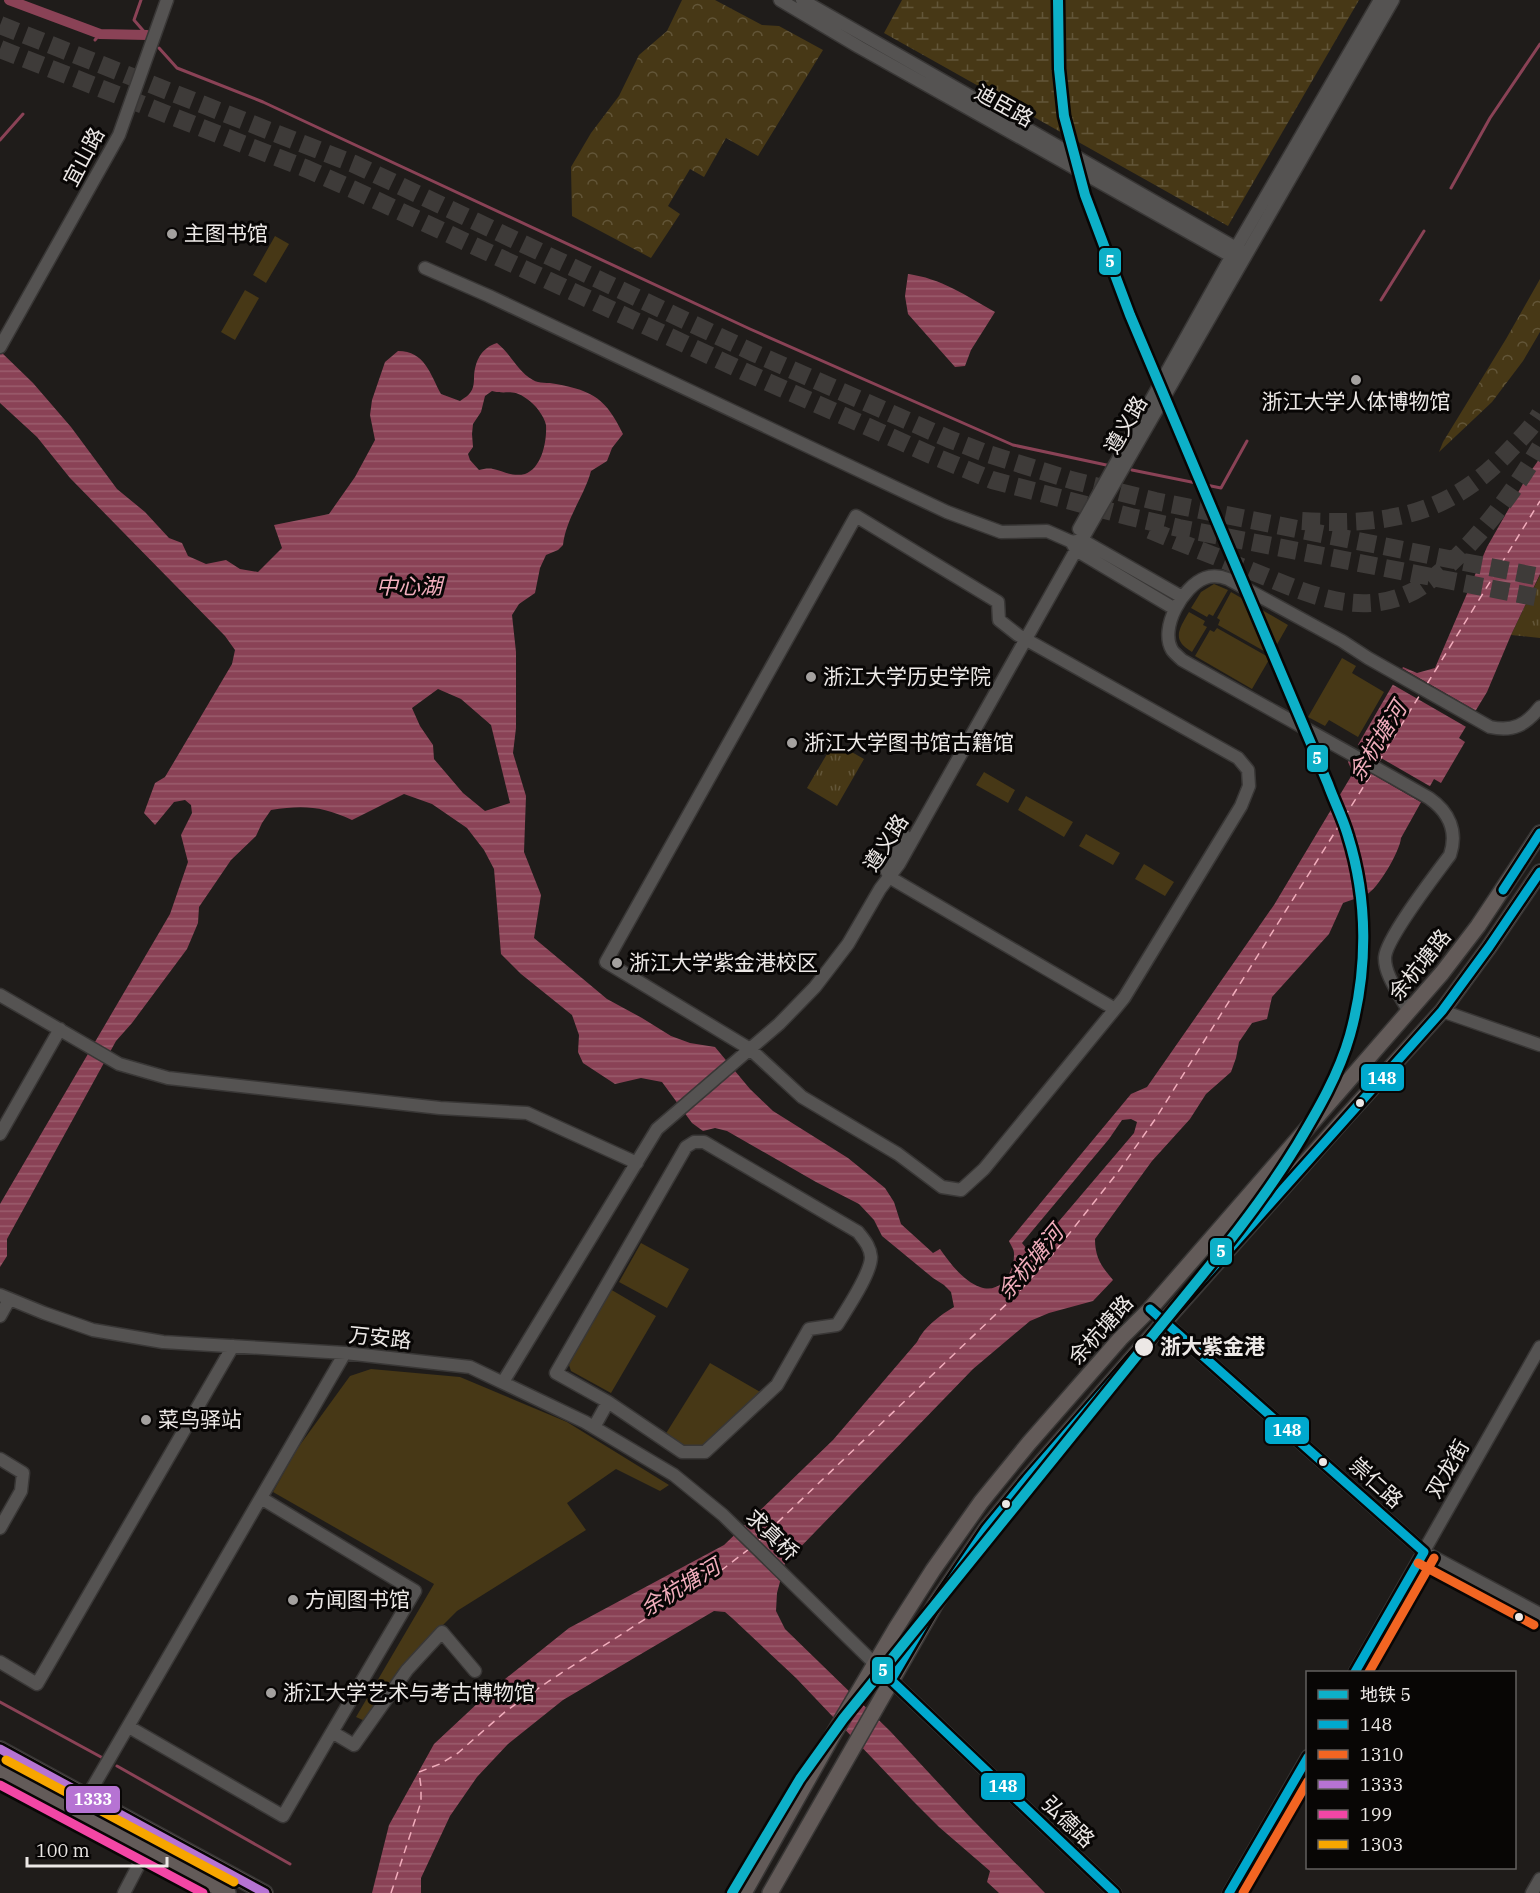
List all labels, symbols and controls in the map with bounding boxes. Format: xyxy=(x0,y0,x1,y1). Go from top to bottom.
street label: 迪臣路 xyxy=(970,78,1039,133)
street label: 宜山路 xyxy=(56,122,110,191)
place label: 主图书馆 xyxy=(184,219,268,247)
marker: 主图书馆 xyxy=(165,227,179,241)
line badge: 5 xyxy=(1098,247,1122,276)
text: 5 xyxy=(1105,251,1115,271)
marker: 浙江大学人体博物馆 xyxy=(1349,373,1363,387)
place label: 浙江大学人体博物馆 xyxy=(1262,387,1451,415)
street label: 遵义路 xyxy=(1097,390,1153,459)
water label: 中心湖 xyxy=(376,571,445,600)
place label: 浙江大学历史学院 xyxy=(823,662,991,690)
marker: 浙江大学历史学院 xyxy=(804,670,818,684)
water label: 余杭塘河 xyxy=(1341,692,1414,786)
place label: 浙江大学图书馆古籍馆 xyxy=(804,728,1014,756)
marker: 浙江大学图书馆古籍馆 xyxy=(785,736,799,750)
line badge: 5 xyxy=(1306,744,1329,773)
text: 5 xyxy=(1312,748,1322,768)
street label: 遵义路 xyxy=(856,808,914,876)
street label: 余杭塘路 xyxy=(1382,923,1457,1006)
place label: 浙江大学紫金港校区 xyxy=(629,948,818,976)
marker: 浙江大学紫金港校区 xyxy=(610,956,624,970)
line badge: 148 xyxy=(1360,1063,1405,1092)
text: 148 xyxy=(1368,1068,1397,1088)
unlabelled marker xyxy=(1354,1097,1366,1109)
water label: 余杭塘河 xyxy=(990,1216,1072,1305)
line badge: 5 xyxy=(1209,1237,1233,1266)
text: 5 xyxy=(1216,1241,1226,1261)
street label: 余杭塘路 xyxy=(1062,1289,1139,1370)
street label: 万安路 xyxy=(347,1320,413,1354)
place label: 浙大紫金港 xyxy=(1160,1332,1265,1360)
marker: 浙大紫金港 xyxy=(1133,1336,1155,1358)
place label: 菜鸟驿站 xyxy=(158,1405,242,1433)
marker: 菜鸟驿站 xyxy=(139,1413,153,1427)
line badge: 148 xyxy=(1264,1416,1310,1445)
text: 148 xyxy=(1273,1420,1302,1440)
street label: 双龙街 xyxy=(1419,1434,1475,1503)
street label: 崇仁路 xyxy=(1344,1451,1409,1514)
unlabelled marker xyxy=(1317,1456,1329,1468)
unlabelled marker xyxy=(1000,1498,1012,1510)
street label: 求真桥 xyxy=(740,1502,805,1566)
water label: 余杭塘河 xyxy=(635,1549,728,1622)
place label: 方闻图书馆 xyxy=(305,1585,410,1613)
marker: 方闻图书馆 xyxy=(286,1593,300,1607)
unlabelled marker xyxy=(1513,1611,1525,1623)
line badge: 5 xyxy=(871,1656,894,1685)
text: 5 xyxy=(878,1660,888,1680)
legend xyxy=(1306,1671,1516,1869)
place label: 浙江大学艺术与考古博物馆 xyxy=(283,1678,535,1706)
text: 地铁 5 xyxy=(1360,1683,1411,1706)
marker: 浙江大学艺术与考古博物馆 xyxy=(264,1686,278,1700)
text: 148 xyxy=(1360,1713,1392,1736)
text: 1310 xyxy=(1360,1743,1403,1766)
line badge: 148 xyxy=(980,1772,1026,1801)
text: 1333 xyxy=(1360,1773,1403,1796)
text: 148 xyxy=(989,1776,1018,1796)
line badge: 1333 xyxy=(65,1785,121,1814)
text: 1333 xyxy=(74,1789,112,1809)
street label: 弘德路 xyxy=(1036,1789,1101,1853)
text: 199 xyxy=(1360,1803,1392,1826)
scale bar xyxy=(27,1830,166,1868)
text: 1303 xyxy=(1360,1833,1403,1856)
text: 100 m xyxy=(36,1839,90,1862)

